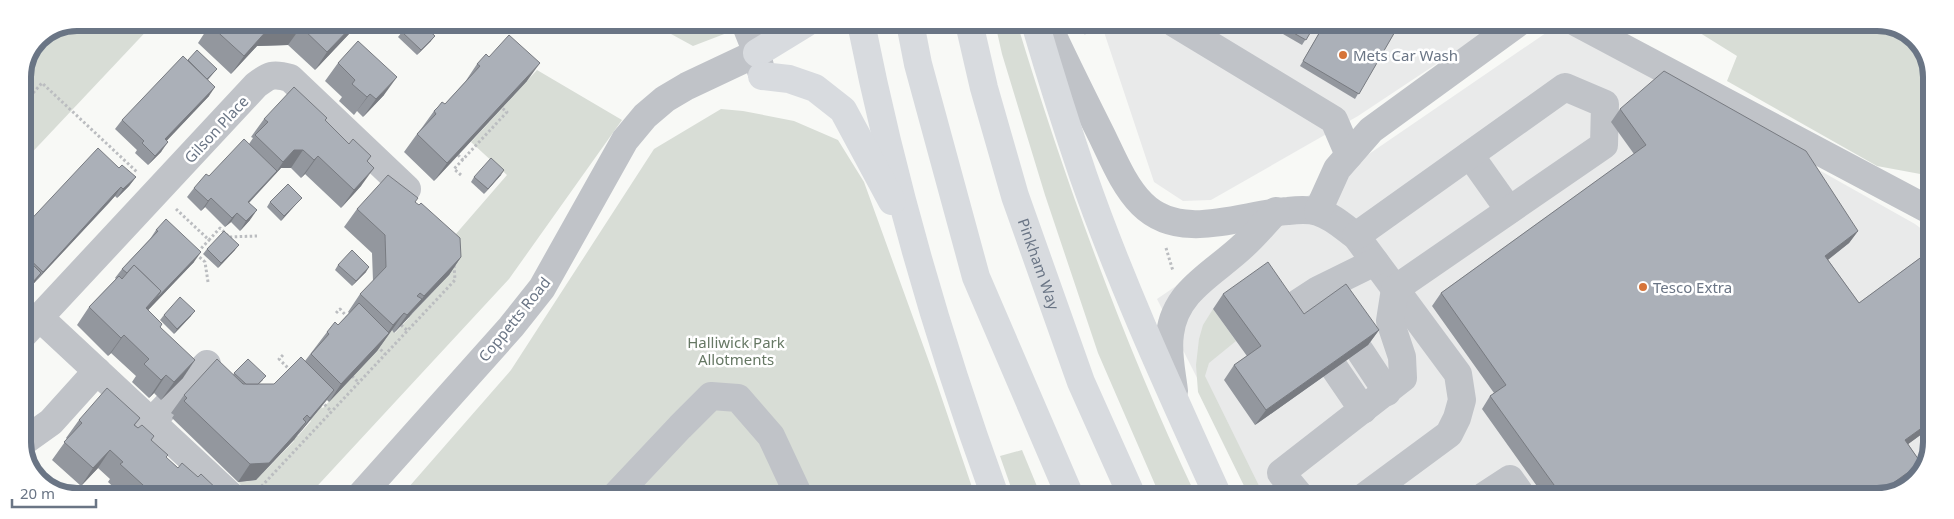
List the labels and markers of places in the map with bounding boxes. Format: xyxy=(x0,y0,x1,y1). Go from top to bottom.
place label: Mets Car Wash xyxy=(1353,45,1458,65)
marker: Mets Car Wash xyxy=(1337,49,1349,61)
place label: Tesco Extra xyxy=(1653,277,1732,297)
marker: Tesco Extra xyxy=(1637,281,1649,293)

